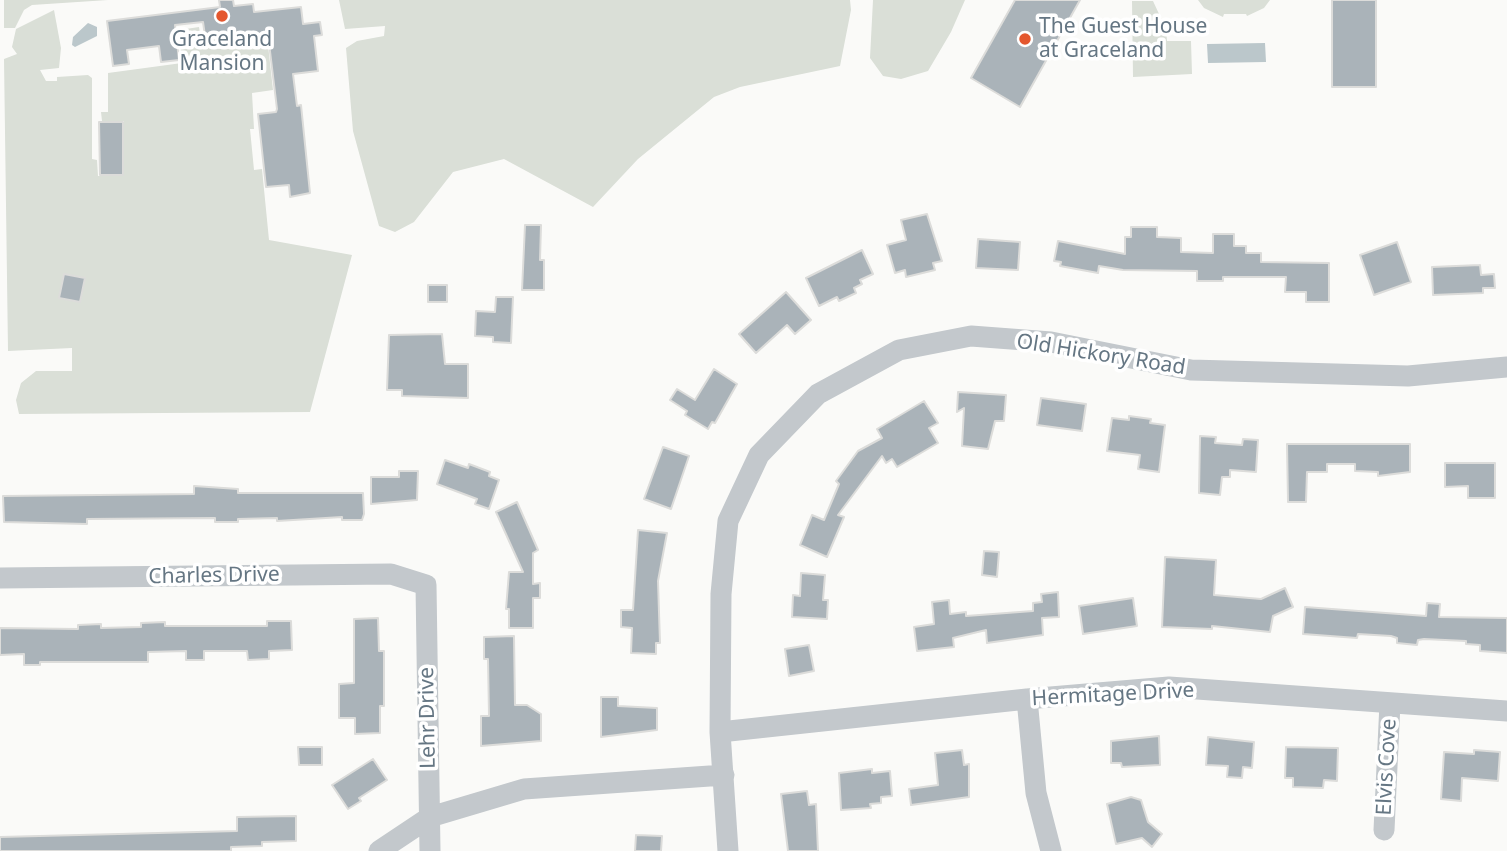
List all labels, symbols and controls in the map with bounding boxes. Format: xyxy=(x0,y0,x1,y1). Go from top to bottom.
marker: Graceland Mansion xyxy=(214,8,230,24)
place label: The Guest House at Graceland xyxy=(1039,14,1207,64)
place label: Graceland Mansion xyxy=(172,27,272,77)
marker: The Guest House at Graceland xyxy=(1017,31,1033,47)
street label: Old Hickory Road xyxy=(1015,329,1187,381)
street label: Charles Drive xyxy=(148,562,280,590)
street label: Lehr Drive xyxy=(415,667,441,769)
street label: Hermitage Drive xyxy=(1031,678,1195,712)
street label: Elvis Cove xyxy=(1372,718,1402,816)

